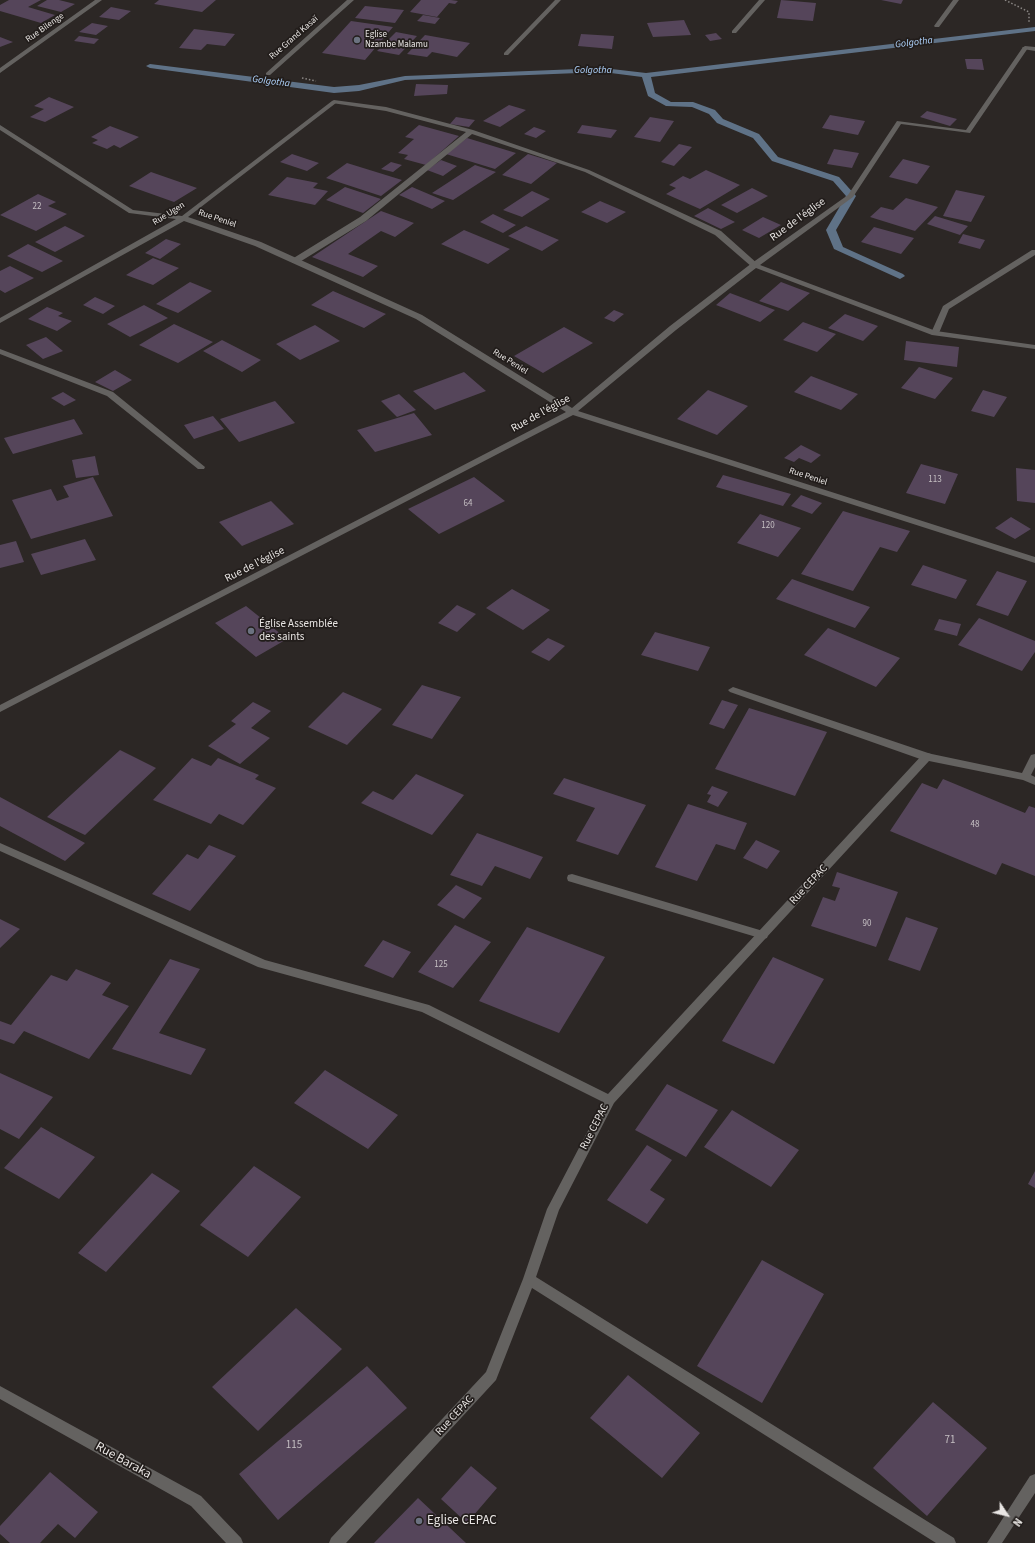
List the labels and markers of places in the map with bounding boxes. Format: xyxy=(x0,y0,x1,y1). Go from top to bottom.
place label: Eglise Nzambe Malamu xyxy=(365,30,428,51)
marker: Eglise Nzambe Malamu xyxy=(352,35,362,45)
place label: Église Assemblée des saints xyxy=(259,618,338,644)
marker: Église Assemblée des saints xyxy=(246,626,256,636)
place label: Eglise CEPAC xyxy=(427,1513,497,1529)
marker: Eglise CEPAC xyxy=(414,1516,424,1526)

